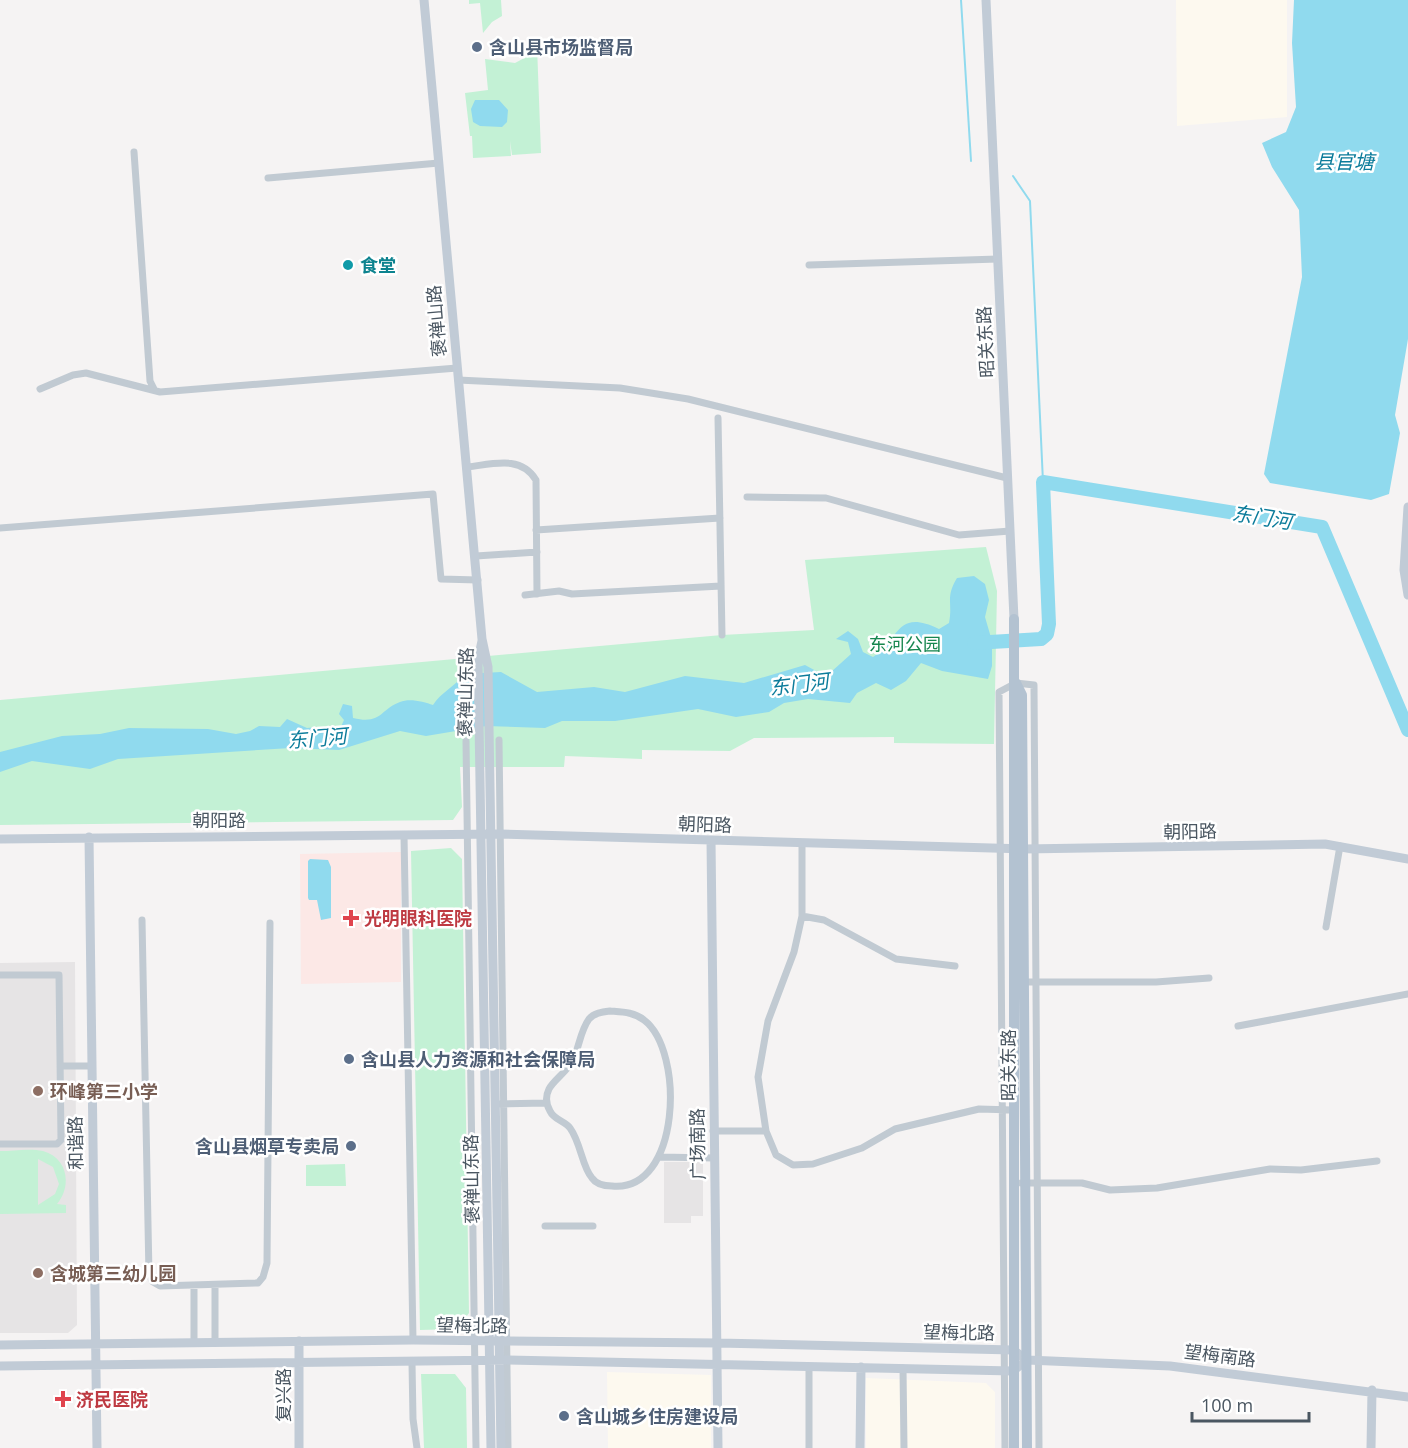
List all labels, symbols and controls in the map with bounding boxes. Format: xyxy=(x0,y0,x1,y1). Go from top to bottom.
place label: 含山县市场监督局 xyxy=(489,35,633,59)
marker: 含山县市场监督局 xyxy=(470,40,484,54)
water label: 县官塘 xyxy=(1314,148,1377,175)
place label: 食堂 xyxy=(360,253,396,277)
marker: 食堂 xyxy=(341,258,355,272)
street label: 褒禅山路 xyxy=(421,284,451,358)
street label: 昭关东路 xyxy=(971,305,999,379)
water label: 东门河 xyxy=(1230,499,1298,536)
park label: 东河公园 xyxy=(869,632,941,656)
street label: 褒禅山东路 xyxy=(452,647,478,737)
water label: 东门河 xyxy=(768,666,834,701)
water label: 东门河 xyxy=(286,722,352,754)
street label: 朝阳路 xyxy=(192,808,246,832)
street label: 朝阳路 xyxy=(678,811,732,837)
street label: 朝阳路 xyxy=(1163,819,1217,843)
place label: 光明眼科医院 xyxy=(364,906,472,930)
marker: 光明眼科医院 xyxy=(342,909,360,927)
street label: 昭关东路 xyxy=(996,1029,1020,1101)
place label: 含山县人力资源和社会保障局 xyxy=(361,1047,595,1071)
marker: 含山县人力资源和社会保障局 xyxy=(342,1052,356,1066)
place label: 环峰第三小学 xyxy=(50,1079,158,1103)
marker: 环峰第三小学 xyxy=(31,1084,45,1098)
street label: 广场南路 xyxy=(684,1108,710,1180)
street label: 和谐路 xyxy=(63,1116,87,1170)
place label: 含山县烟草专卖局 xyxy=(195,1134,339,1158)
street label: 褒禅山东路 xyxy=(458,1134,484,1224)
marker: 含山县烟草专卖局 xyxy=(344,1139,358,1153)
place label: 含城第三幼儿园 xyxy=(50,1261,176,1285)
marker: 含城第三幼儿园 xyxy=(31,1266,45,1280)
street label: 望梅北路 xyxy=(436,1312,508,1338)
street label: 望梅北路 xyxy=(923,1319,995,1345)
street label: 望梅南路 xyxy=(1183,1339,1257,1371)
street label: 复兴路 xyxy=(271,1368,295,1422)
scale bar xyxy=(1192,1385,1309,1423)
place label: 济民医院 xyxy=(76,1387,148,1411)
marker: 济民医院 xyxy=(54,1390,72,1408)
text: 100 m xyxy=(1201,1393,1253,1417)
place label: 含山城乡住房建设局 xyxy=(576,1404,738,1428)
marker: 含山城乡住房建设局 xyxy=(557,1409,571,1423)

